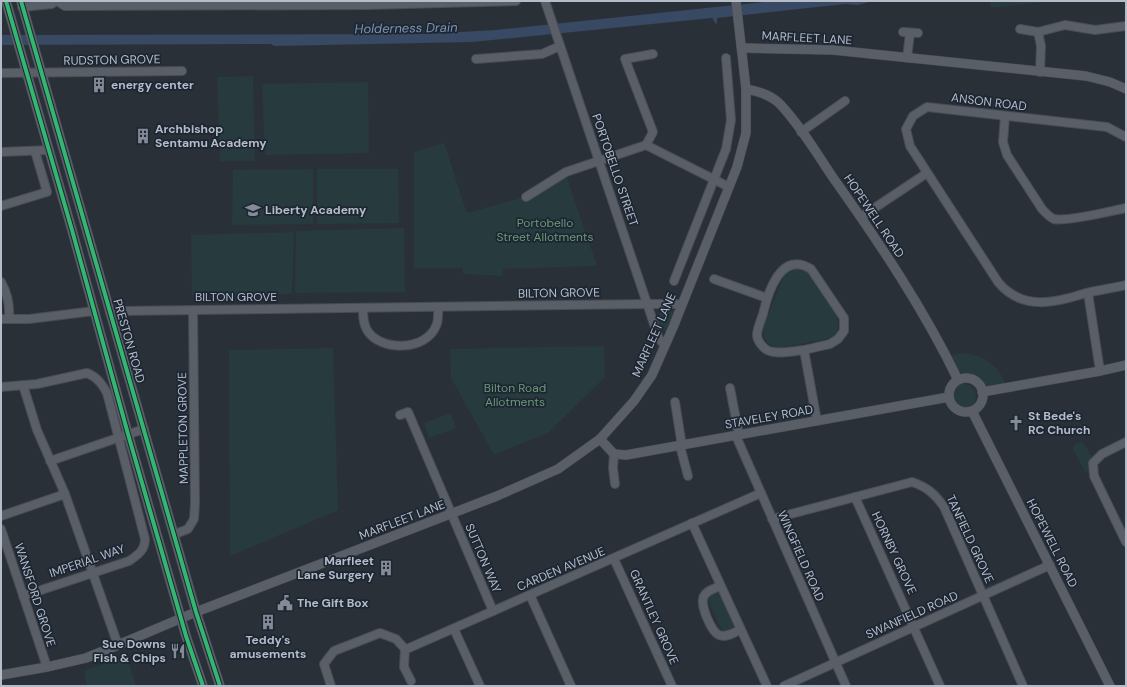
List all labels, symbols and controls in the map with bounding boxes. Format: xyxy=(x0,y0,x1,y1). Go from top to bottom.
water label: Holderness Drain xyxy=(354,19,458,37)
street label: MARFLEET LANE xyxy=(761,28,853,48)
street label: RUDSTON GROVE xyxy=(63,51,161,69)
building icon: energy center xyxy=(90,76,108,94)
place label: energy center xyxy=(111,77,194,93)
street label: ANSON ROAD xyxy=(950,89,1028,115)
street label: PORTOBELLO STREET xyxy=(588,111,642,229)
place label: Archbishop Sentamu Academy xyxy=(155,121,267,151)
building icon: Archbishop Sentamu Academy xyxy=(134,127,152,145)
street label: HOPEWELL ROAD xyxy=(840,171,908,261)
school or university icon: Liberty Academy xyxy=(244,201,262,219)
place label: Liberty Academy xyxy=(265,202,367,218)
park label: Portobello Street Allotments xyxy=(496,215,594,245)
street label: BILTON GROVE xyxy=(518,284,600,302)
street label: BILTON GROVE xyxy=(195,289,277,305)
street label: MARFLEET LANE xyxy=(628,290,680,380)
street label: PRESTON ROAD xyxy=(109,297,149,385)
street label: MAPPLETON GROVE xyxy=(174,372,192,484)
park label: Bilton Road Allotments xyxy=(484,380,546,410)
street label: STAVELEY ROAD xyxy=(724,401,814,433)
place label: St Bede's RC Church xyxy=(1028,408,1090,438)
church icon: St Bede's RC Church xyxy=(1007,414,1025,432)
street label: TANFIELD GROVE xyxy=(943,492,998,586)
street label: MARFLEET LANE xyxy=(357,496,447,544)
street label: HOPEWELL ROAD xyxy=(1023,496,1081,590)
street label: WINGFIELD ROAD xyxy=(774,508,828,604)
street label: HORNBY GROVE xyxy=(868,509,920,597)
street label: SUTTON WAY xyxy=(461,521,505,595)
street label: WANSFORD GROVE xyxy=(11,541,59,649)
street label: IMPERIAL WAY xyxy=(47,541,127,581)
street label: CARDEN AVENUE xyxy=(514,543,608,595)
place label: Marfleet Lane Surgery xyxy=(297,553,375,583)
building icon: Marfleet Lane Surgery xyxy=(377,559,395,577)
street label: GRANTLEY GROVE xyxy=(626,567,682,667)
street label: SWANFIELD ROAD xyxy=(863,587,961,643)
public building icon: The Gift Box xyxy=(276,594,294,612)
place label: The Gift Box xyxy=(297,595,368,611)
building icon: Teddy's amusements xyxy=(259,613,277,631)
place label: Teddy's amusements xyxy=(230,632,306,662)
place label: Sue Downs Fish & Chips xyxy=(93,636,166,666)
restaurant icon: Sue Downs Fish & Chips xyxy=(169,642,187,660)

